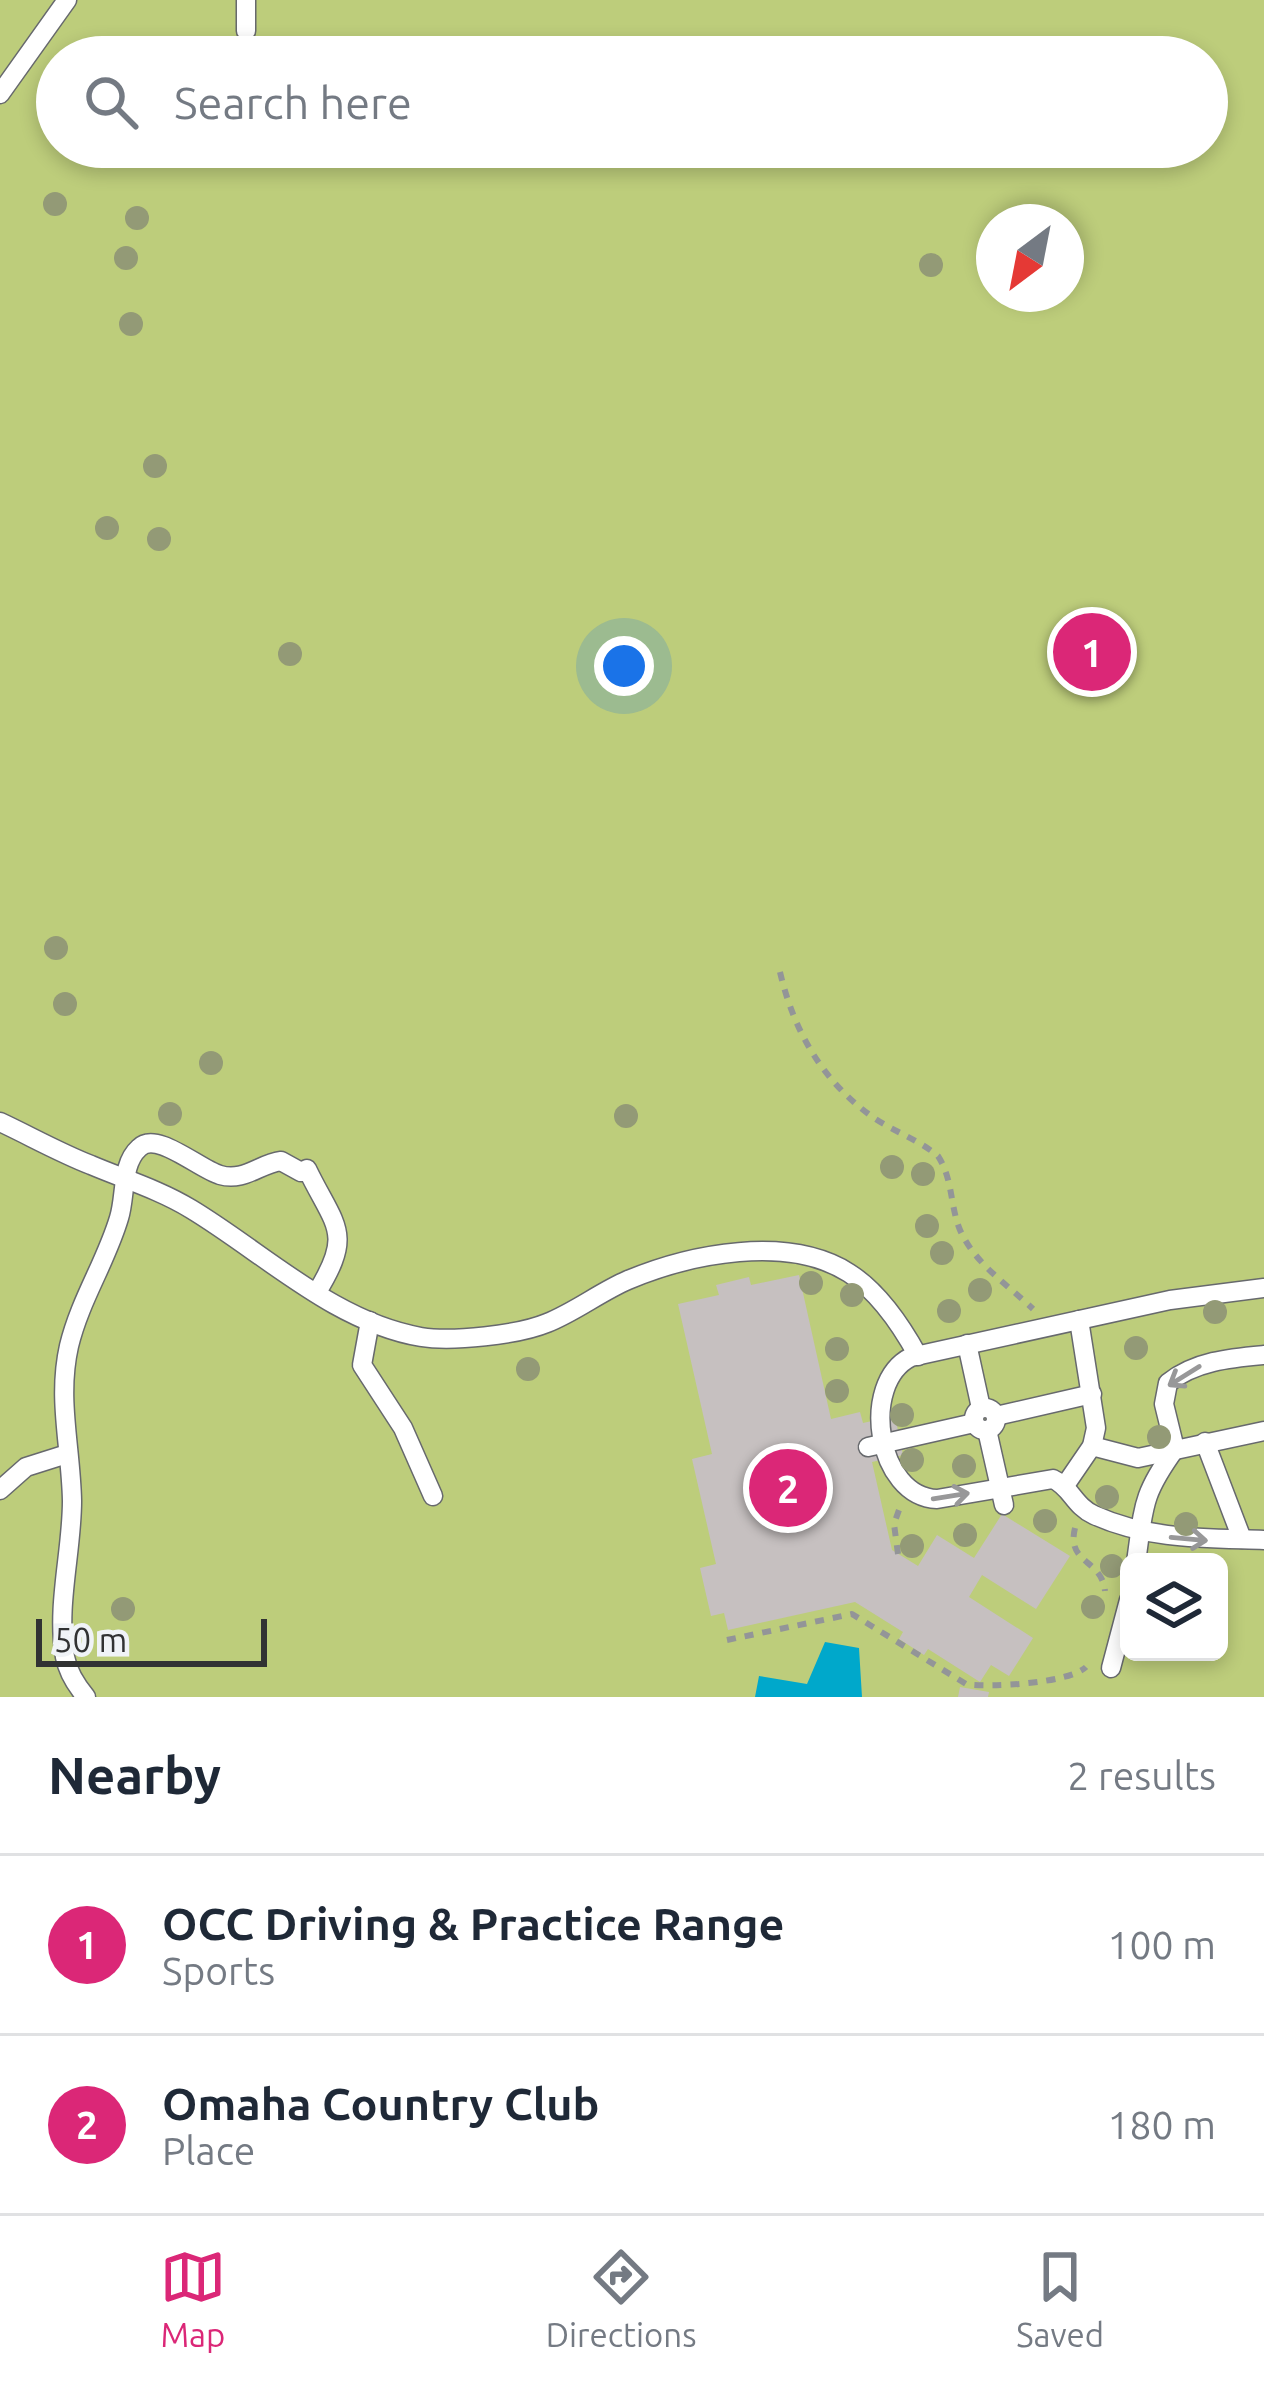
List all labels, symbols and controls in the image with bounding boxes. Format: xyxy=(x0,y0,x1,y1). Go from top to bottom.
search box xyxy=(36,36,1228,168)
icon: search xyxy=(78,69,144,135)
text: Search here xyxy=(174,77,412,128)
north arrow xyxy=(976,204,1084,312)
pin: 1 xyxy=(1053,607,1131,697)
your location xyxy=(594,636,654,696)
one-way arrow xyxy=(1167,1364,1201,1388)
pin: 2 xyxy=(749,1443,827,1533)
one-way arrow xyxy=(931,1484,970,1507)
one-way arrow xyxy=(1169,1528,1208,1551)
map controls xyxy=(1120,1553,1228,1661)
button: layers xyxy=(1120,1553,1228,1661)
scale bar xyxy=(36,1613,267,1666)
text: 50 m xyxy=(54,1621,127,1658)
text: Nearby xyxy=(48,1746,221,1804)
text: 2 results xyxy=(1067,1754,1216,1797)
text: OCC Driving & Practice Range xyxy=(162,1898,784,1949)
text: 1 xyxy=(76,1923,98,1966)
text: 100 m xyxy=(1107,1923,1216,1966)
text: Sports xyxy=(162,1949,275,1992)
text: Omaha Country Club xyxy=(162,2078,600,2129)
text: 2 xyxy=(76,2103,98,2146)
text: 180 m xyxy=(1107,2103,1216,2146)
text: Place xyxy=(162,2129,255,2172)
tab: Map xyxy=(160,2244,226,2353)
tab: Directions xyxy=(546,2244,696,2353)
tab: Saved xyxy=(1016,2244,1104,2353)

